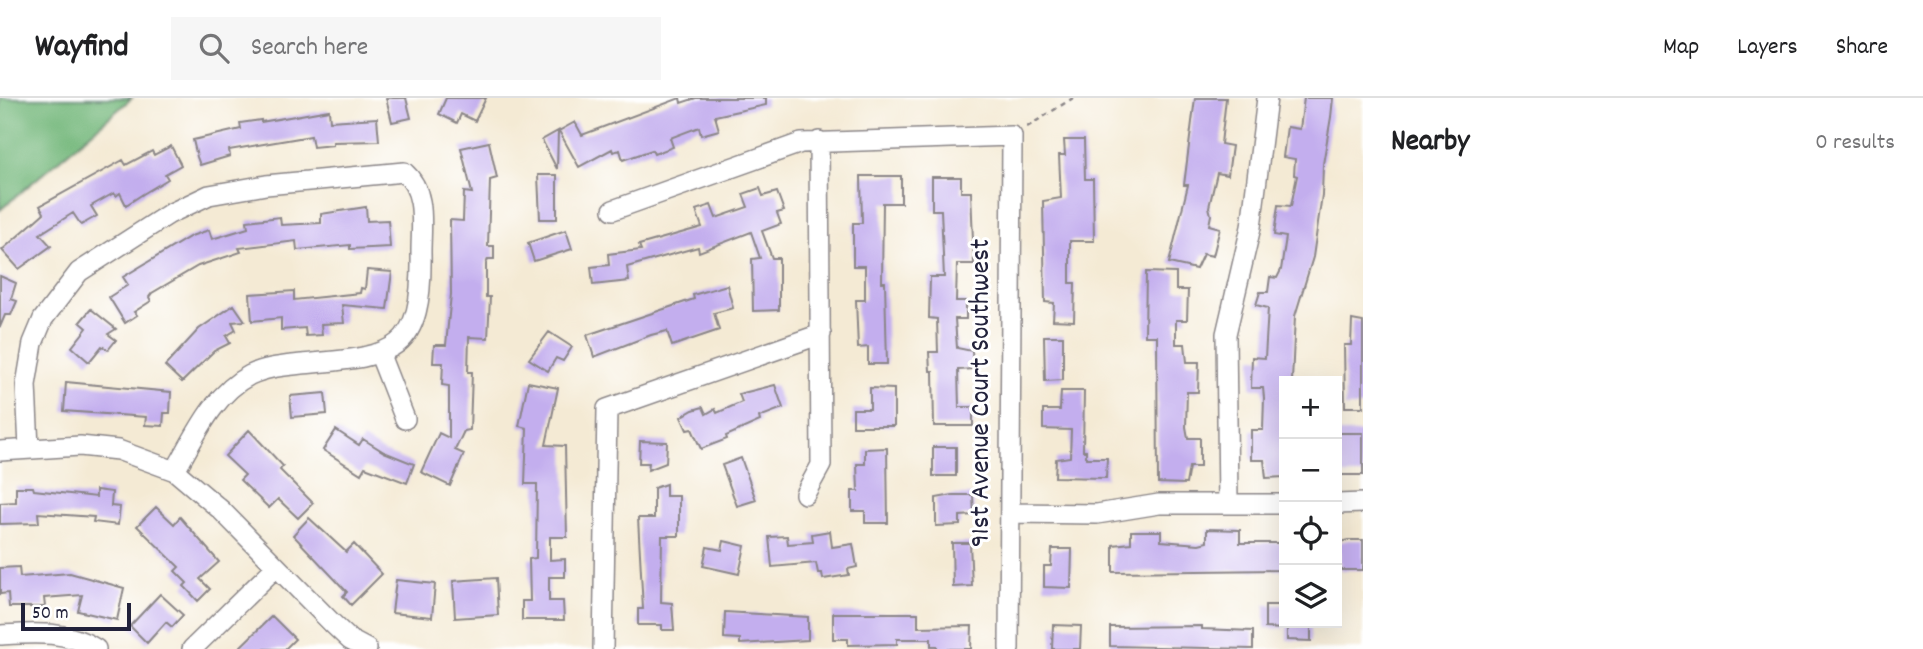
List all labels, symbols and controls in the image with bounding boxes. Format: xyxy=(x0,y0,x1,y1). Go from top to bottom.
search box xyxy=(171,17,661,80)
text: Wayfind xyxy=(35,25,129,72)
icon: search xyxy=(195,29,233,67)
text: Search here xyxy=(251,30,368,67)
text: Map xyxy=(1663,31,1699,65)
text: Layers xyxy=(1737,31,1798,65)
text: Share xyxy=(1836,31,1888,65)
text: Nearby xyxy=(1391,122,1469,165)
text: 0 results xyxy=(1815,127,1895,160)
street label: 91st Avenue Court Southwest xyxy=(963,239,1003,547)
map controls xyxy=(1279,376,1342,628)
button: + xyxy=(1279,376,1342,439)
button: − xyxy=(1279,439,1342,502)
button: locate xyxy=(1279,502,1342,565)
button: layers xyxy=(1279,565,1342,628)
scale bar xyxy=(21,600,131,632)
text: 50 m xyxy=(32,601,69,628)

